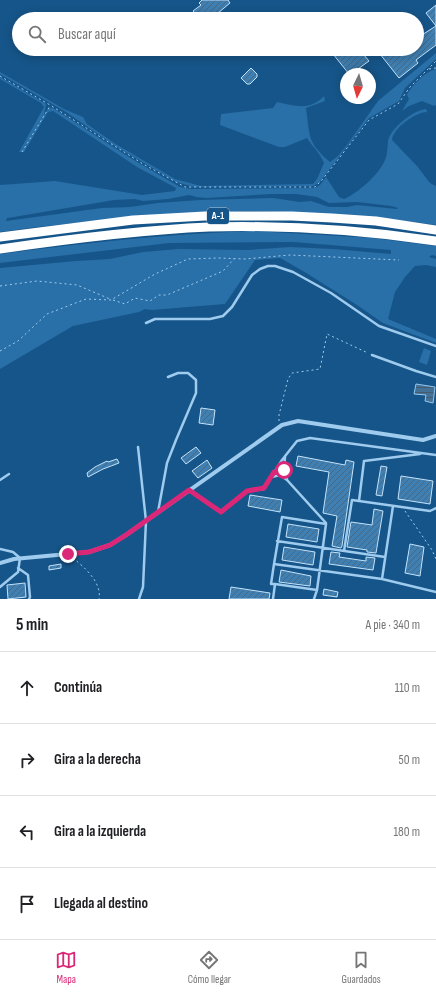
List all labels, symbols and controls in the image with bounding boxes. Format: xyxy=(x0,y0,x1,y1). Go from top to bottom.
search box xyxy=(12,12,424,56)
icon: search xyxy=(26,23,48,45)
text: Buscar aquí xyxy=(58,25,116,44)
north arrow xyxy=(340,68,376,104)
road number: A-1 xyxy=(207,208,229,224)
route start xyxy=(275,461,293,479)
route end xyxy=(59,545,77,563)
text: 5 min xyxy=(16,615,48,635)
text: A pie · 340 m xyxy=(366,617,420,633)
icon: ahead xyxy=(16,677,38,699)
text: Continúa xyxy=(54,678,102,697)
text: 110 m xyxy=(395,680,420,696)
icon: right xyxy=(16,749,38,771)
text: Gira a la derecha xyxy=(54,750,141,769)
text: 50 m xyxy=(399,752,420,768)
icon: left xyxy=(16,821,38,843)
text: Gira a la izquierda xyxy=(54,822,146,841)
text: 180 m xyxy=(394,824,420,840)
icon: arrive xyxy=(16,893,38,915)
text: Llegada al destino xyxy=(54,894,148,913)
tab: Mapa xyxy=(55,949,77,986)
tab: Cómo llegar xyxy=(188,949,231,986)
tab: Guardados xyxy=(342,949,381,986)

